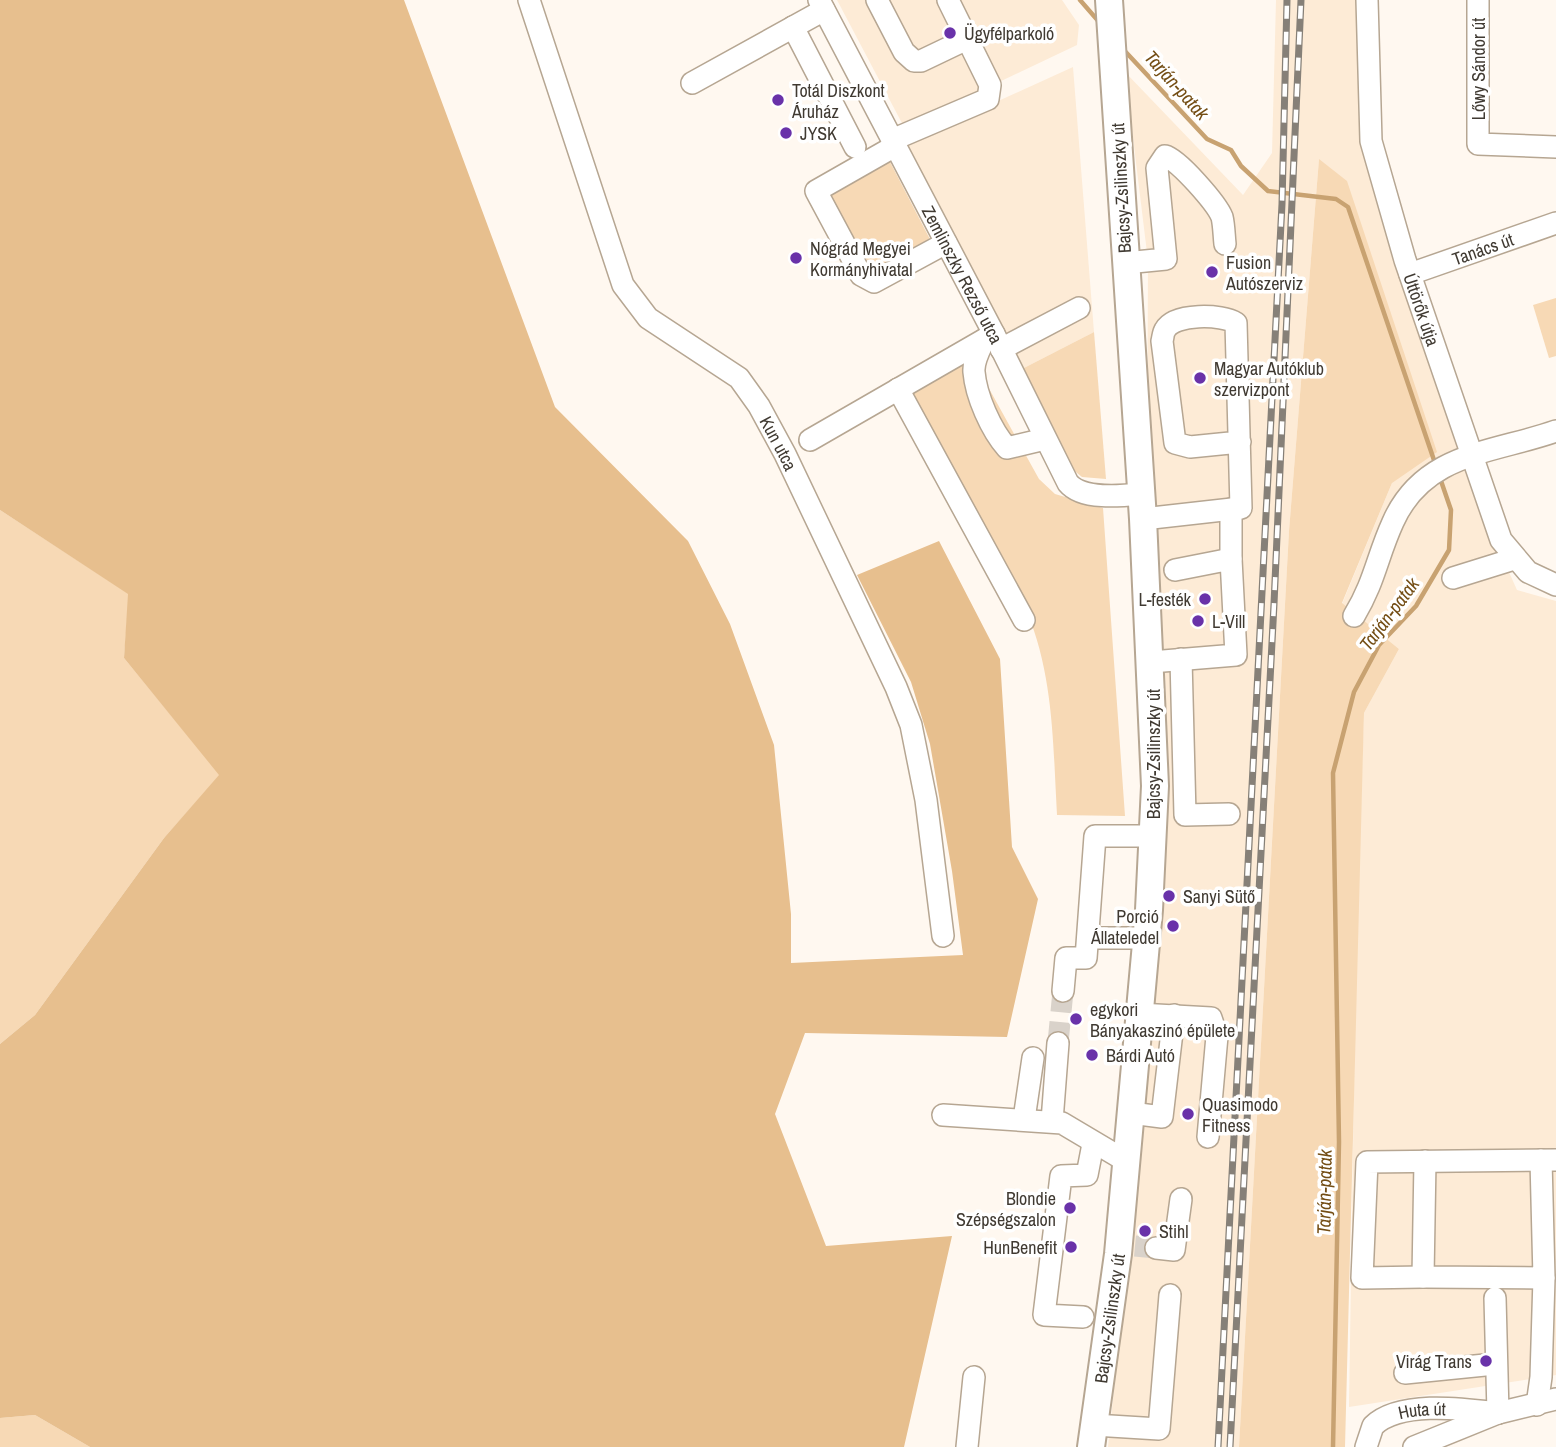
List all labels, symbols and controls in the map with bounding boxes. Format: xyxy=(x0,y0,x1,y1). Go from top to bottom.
street label: Lőwy Sándor út xyxy=(1466,18,1491,120)
place label: Ügyfélparkoló xyxy=(964,21,1054,46)
marker: Ügyfélparkoló xyxy=(942,25,958,41)
water label: Tarján-patak xyxy=(1139,45,1216,126)
place label: Totál Diszkont Áruház xyxy=(791,78,885,124)
marker: Totál Diszkont Áruház xyxy=(770,92,786,108)
place label: JYSK xyxy=(800,121,837,146)
street label: Bajcsy-Zsilinszky út xyxy=(1105,122,1137,254)
marker: JYSK xyxy=(778,125,794,141)
street label: Zemlinszky Rezső utca xyxy=(916,201,1009,348)
street label: Tanács út xyxy=(1449,226,1517,271)
place label: Nógrád Megyei Kormányhivatal xyxy=(810,236,913,282)
marker: Nógrád Megyei Kormányhivatal xyxy=(788,250,804,266)
place label: Fusion Autószerviz xyxy=(1225,250,1303,296)
marker: Fusion Autószerviz xyxy=(1204,264,1220,280)
street label: Úttörők útja xyxy=(1398,270,1446,349)
place label: Magyar Autóklub szervizpont xyxy=(1214,356,1324,402)
marker: Magyar Autóklub szervizpont xyxy=(1192,370,1208,386)
street label: Kun utca xyxy=(754,411,803,474)
water label: Tarján-patak xyxy=(1353,571,1426,656)
place label: L-festék xyxy=(1138,587,1192,612)
marker: L-festék xyxy=(1197,591,1213,607)
place label: L-Vill xyxy=(1212,609,1245,634)
marker: L-Vill xyxy=(1190,613,1206,629)
street label: Bajcsy-Zsilinszky út xyxy=(1141,689,1166,819)
place label: Sanyi Sütő xyxy=(1183,884,1255,909)
marker: Sanyi Sütő xyxy=(1161,888,1177,904)
place label: Porció Állateledel xyxy=(1090,904,1159,950)
marker: Porció Állateledel xyxy=(1165,918,1181,934)
place label: egykori Bányakaszinó épülete xyxy=(1090,997,1235,1043)
marker: egykori Bányakaszinó épülete xyxy=(1068,1011,1084,1027)
place label: Bárdi Autó xyxy=(1106,1043,1175,1068)
marker: Bárdi Autó xyxy=(1084,1047,1100,1063)
place label: Quasimodo Fitness xyxy=(1202,1092,1278,1138)
marker: Quasimodo Fitness xyxy=(1180,1106,1196,1122)
water label: Tarján-patak xyxy=(1310,1148,1338,1235)
place label: Blondie Szépségszalon xyxy=(956,1186,1056,1232)
marker: Blondie Szépségszalon xyxy=(1062,1200,1078,1216)
place label: Stihl xyxy=(1159,1219,1189,1244)
marker: Stihl xyxy=(1137,1223,1153,1239)
place label: HunBenefit xyxy=(983,1235,1057,1260)
marker: HunBenefit xyxy=(1063,1239,1079,1255)
street label: Bajcsy-Zsilinszky út xyxy=(1088,1252,1130,1385)
place label: Virág Trans xyxy=(1396,1349,1472,1374)
marker: Virág Trans xyxy=(1478,1353,1494,1369)
street label: Huta út xyxy=(1396,1396,1446,1425)

